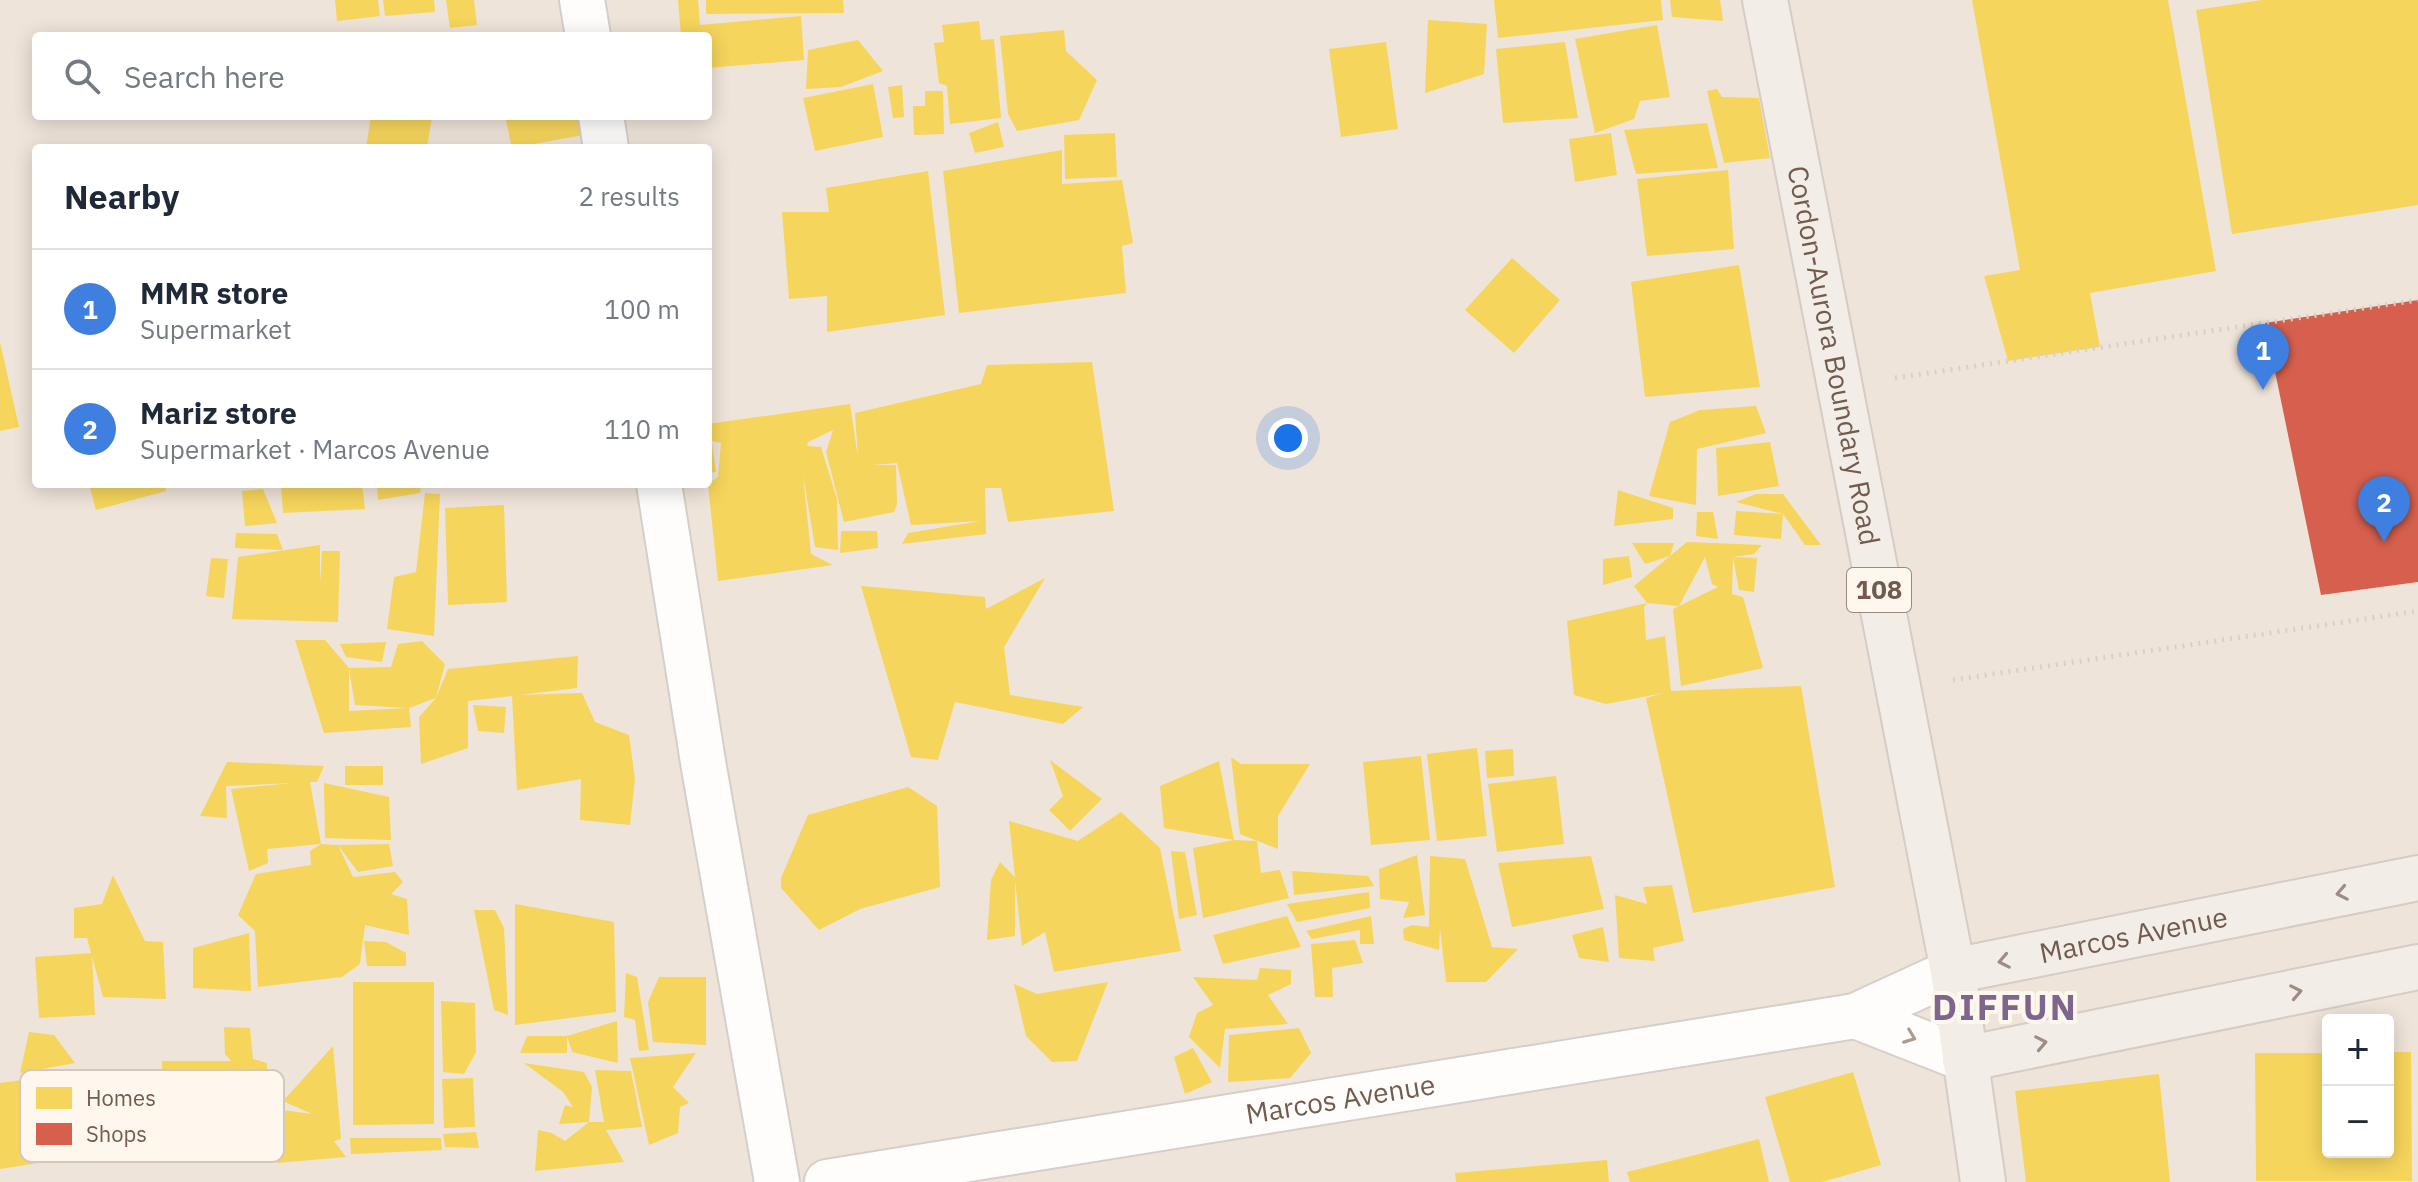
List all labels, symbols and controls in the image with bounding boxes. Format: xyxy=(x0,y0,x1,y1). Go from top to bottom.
search box xyxy=(32,32,712,120)
icon: search xyxy=(60,54,104,98)
text: Search here xyxy=(124,57,285,96)
street label: Cordon-Aurora Boundary Road xyxy=(1779,162,1889,548)
text: Nearby xyxy=(64,174,179,218)
text: 2 results xyxy=(578,179,680,213)
text: MMR store xyxy=(140,273,288,312)
text: 1 xyxy=(82,292,98,326)
text: 100 m xyxy=(604,292,680,326)
text: Supermarket xyxy=(140,312,292,346)
pin: 1 xyxy=(2237,324,2289,390)
text: Mariz store xyxy=(140,393,297,432)
text: 2 xyxy=(82,412,98,446)
text: 110 m xyxy=(604,412,680,446)
your location xyxy=(1268,418,1308,458)
text: Supermarket · Marcos Avenue xyxy=(140,432,490,466)
pin: 2 xyxy=(2358,476,2410,542)
road number: 108 xyxy=(1847,568,1911,612)
one-way arrow xyxy=(2335,884,2348,901)
street label: Marcos Avenue xyxy=(2036,898,2231,971)
one-way arrow xyxy=(1997,951,2011,968)
district label: DIFFUN xyxy=(1932,983,2078,1030)
one-way arrow xyxy=(2289,984,2302,1001)
map controls xyxy=(2322,1014,2394,1158)
button: + xyxy=(2322,1014,2394,1086)
one-way arrow xyxy=(1902,1028,1916,1044)
one-way arrow xyxy=(2034,1036,2048,1053)
street label: Marcos Avenue xyxy=(1243,1065,1438,1132)
legend xyxy=(20,1070,284,1162)
text: Homes xyxy=(86,1083,156,1112)
button: − xyxy=(2322,1086,2394,1158)
text: Shops xyxy=(86,1119,147,1148)

